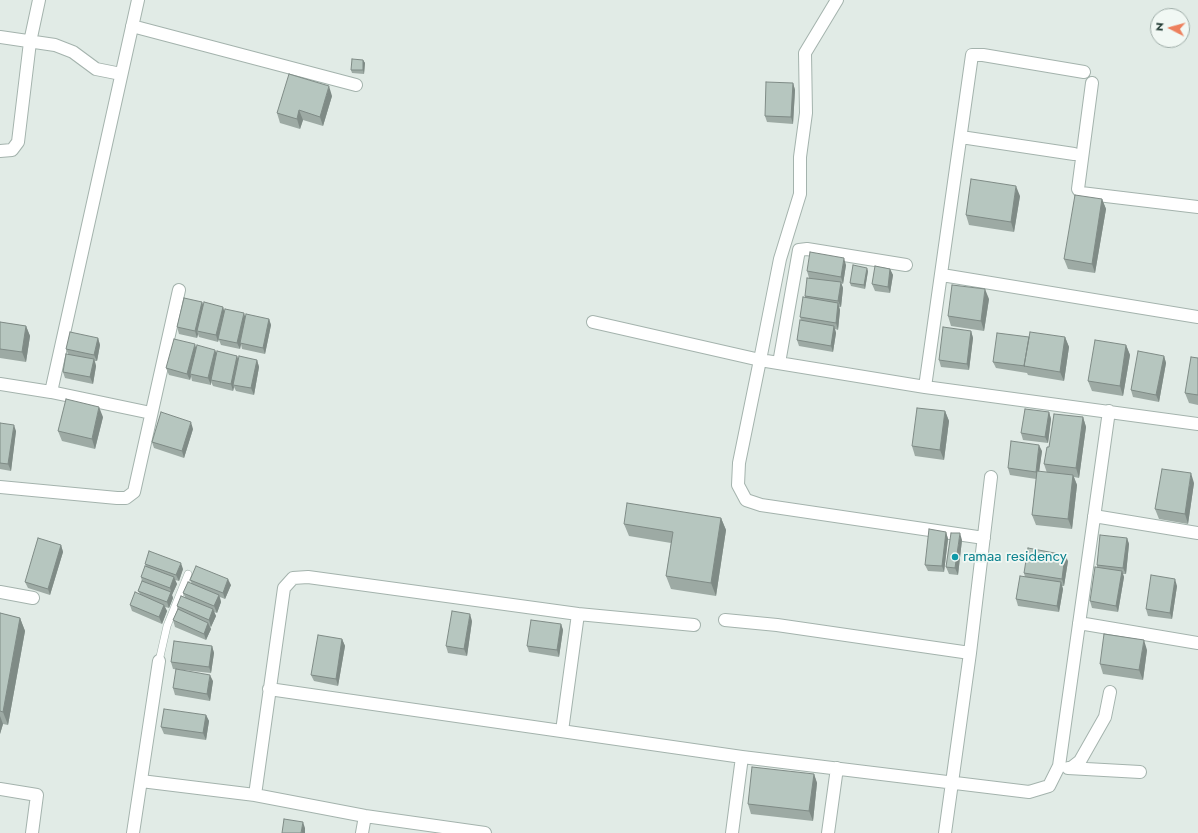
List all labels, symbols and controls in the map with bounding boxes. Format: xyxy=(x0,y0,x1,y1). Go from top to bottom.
north arrow xyxy=(1150,8,1190,48)
text: N xyxy=(1151,22,1167,32)
place label: ramaa residency xyxy=(963,548,1066,566)
marker: ramaa residency xyxy=(950,552,960,562)

